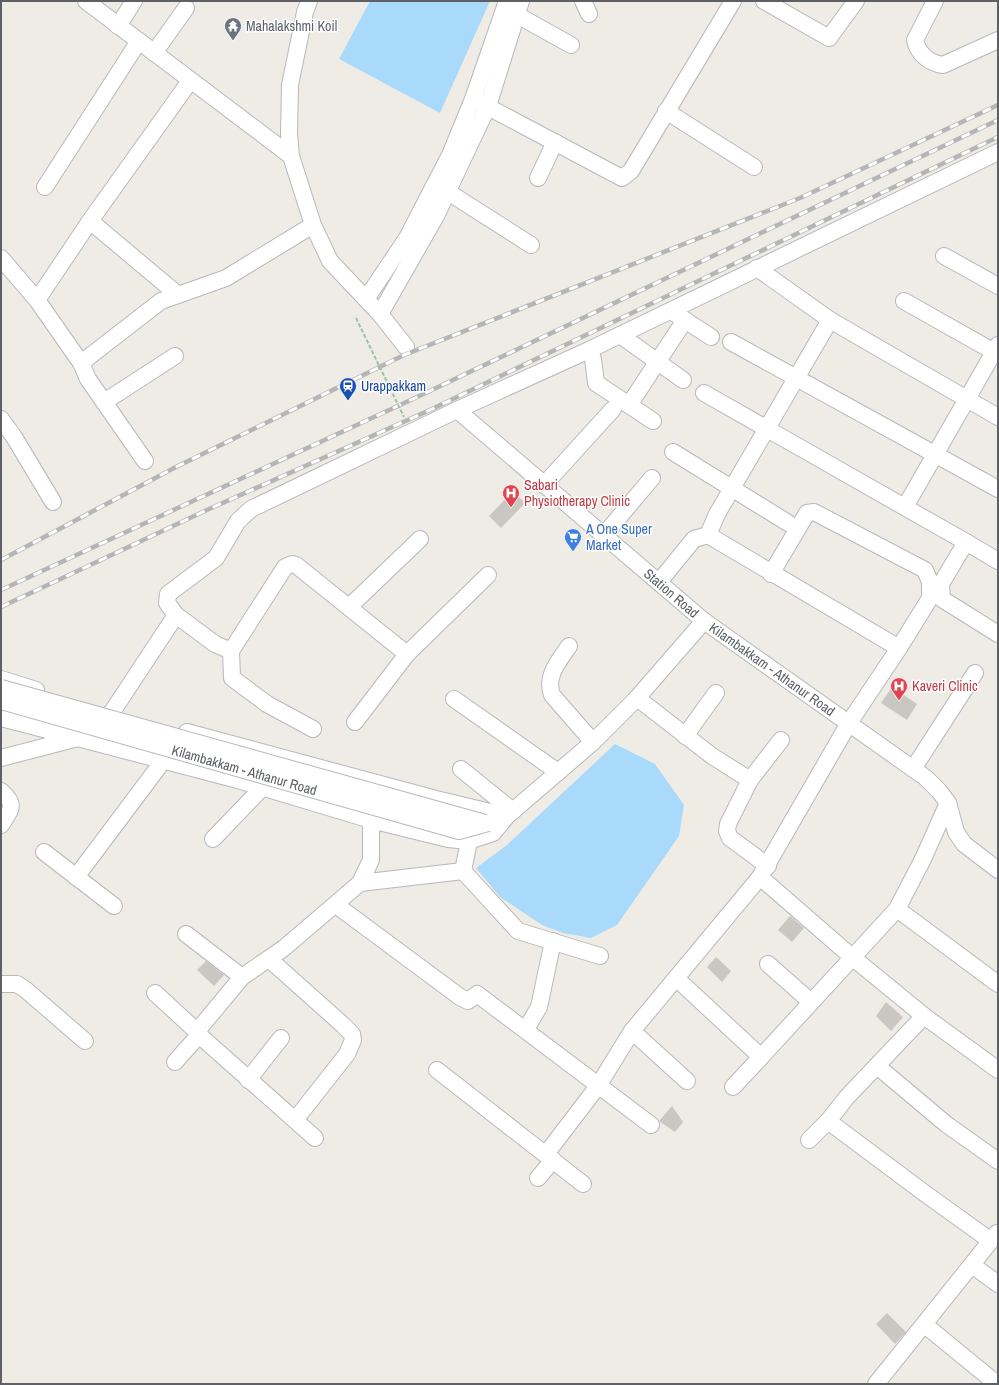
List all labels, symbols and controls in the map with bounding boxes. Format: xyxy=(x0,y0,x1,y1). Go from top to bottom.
temple icon: Mahalakshmi Koil xyxy=(223,16,243,41)
place label: Mahalakshmi Koil xyxy=(246,17,337,35)
station icon: Urappakkam xyxy=(338,376,358,401)
place label: Urappakkam xyxy=(361,377,426,395)
place label: Sabari Physiotherapy Clinic xyxy=(524,476,630,510)
hospital icon: Sabari Physiotherapy Clinic xyxy=(501,483,521,508)
place label: A One Super Market xyxy=(585,520,652,554)
supermarket icon: A One Super Market xyxy=(563,527,583,552)
street label: Station Road xyxy=(640,565,703,622)
street label: Kilambakkam - Athanur Road xyxy=(706,619,839,720)
hospital icon: Kaveri Clinic xyxy=(889,676,909,701)
place label: Kaveri Clinic xyxy=(912,677,978,695)
street label: Kilambakkam - Athanur Road xyxy=(170,741,319,799)

